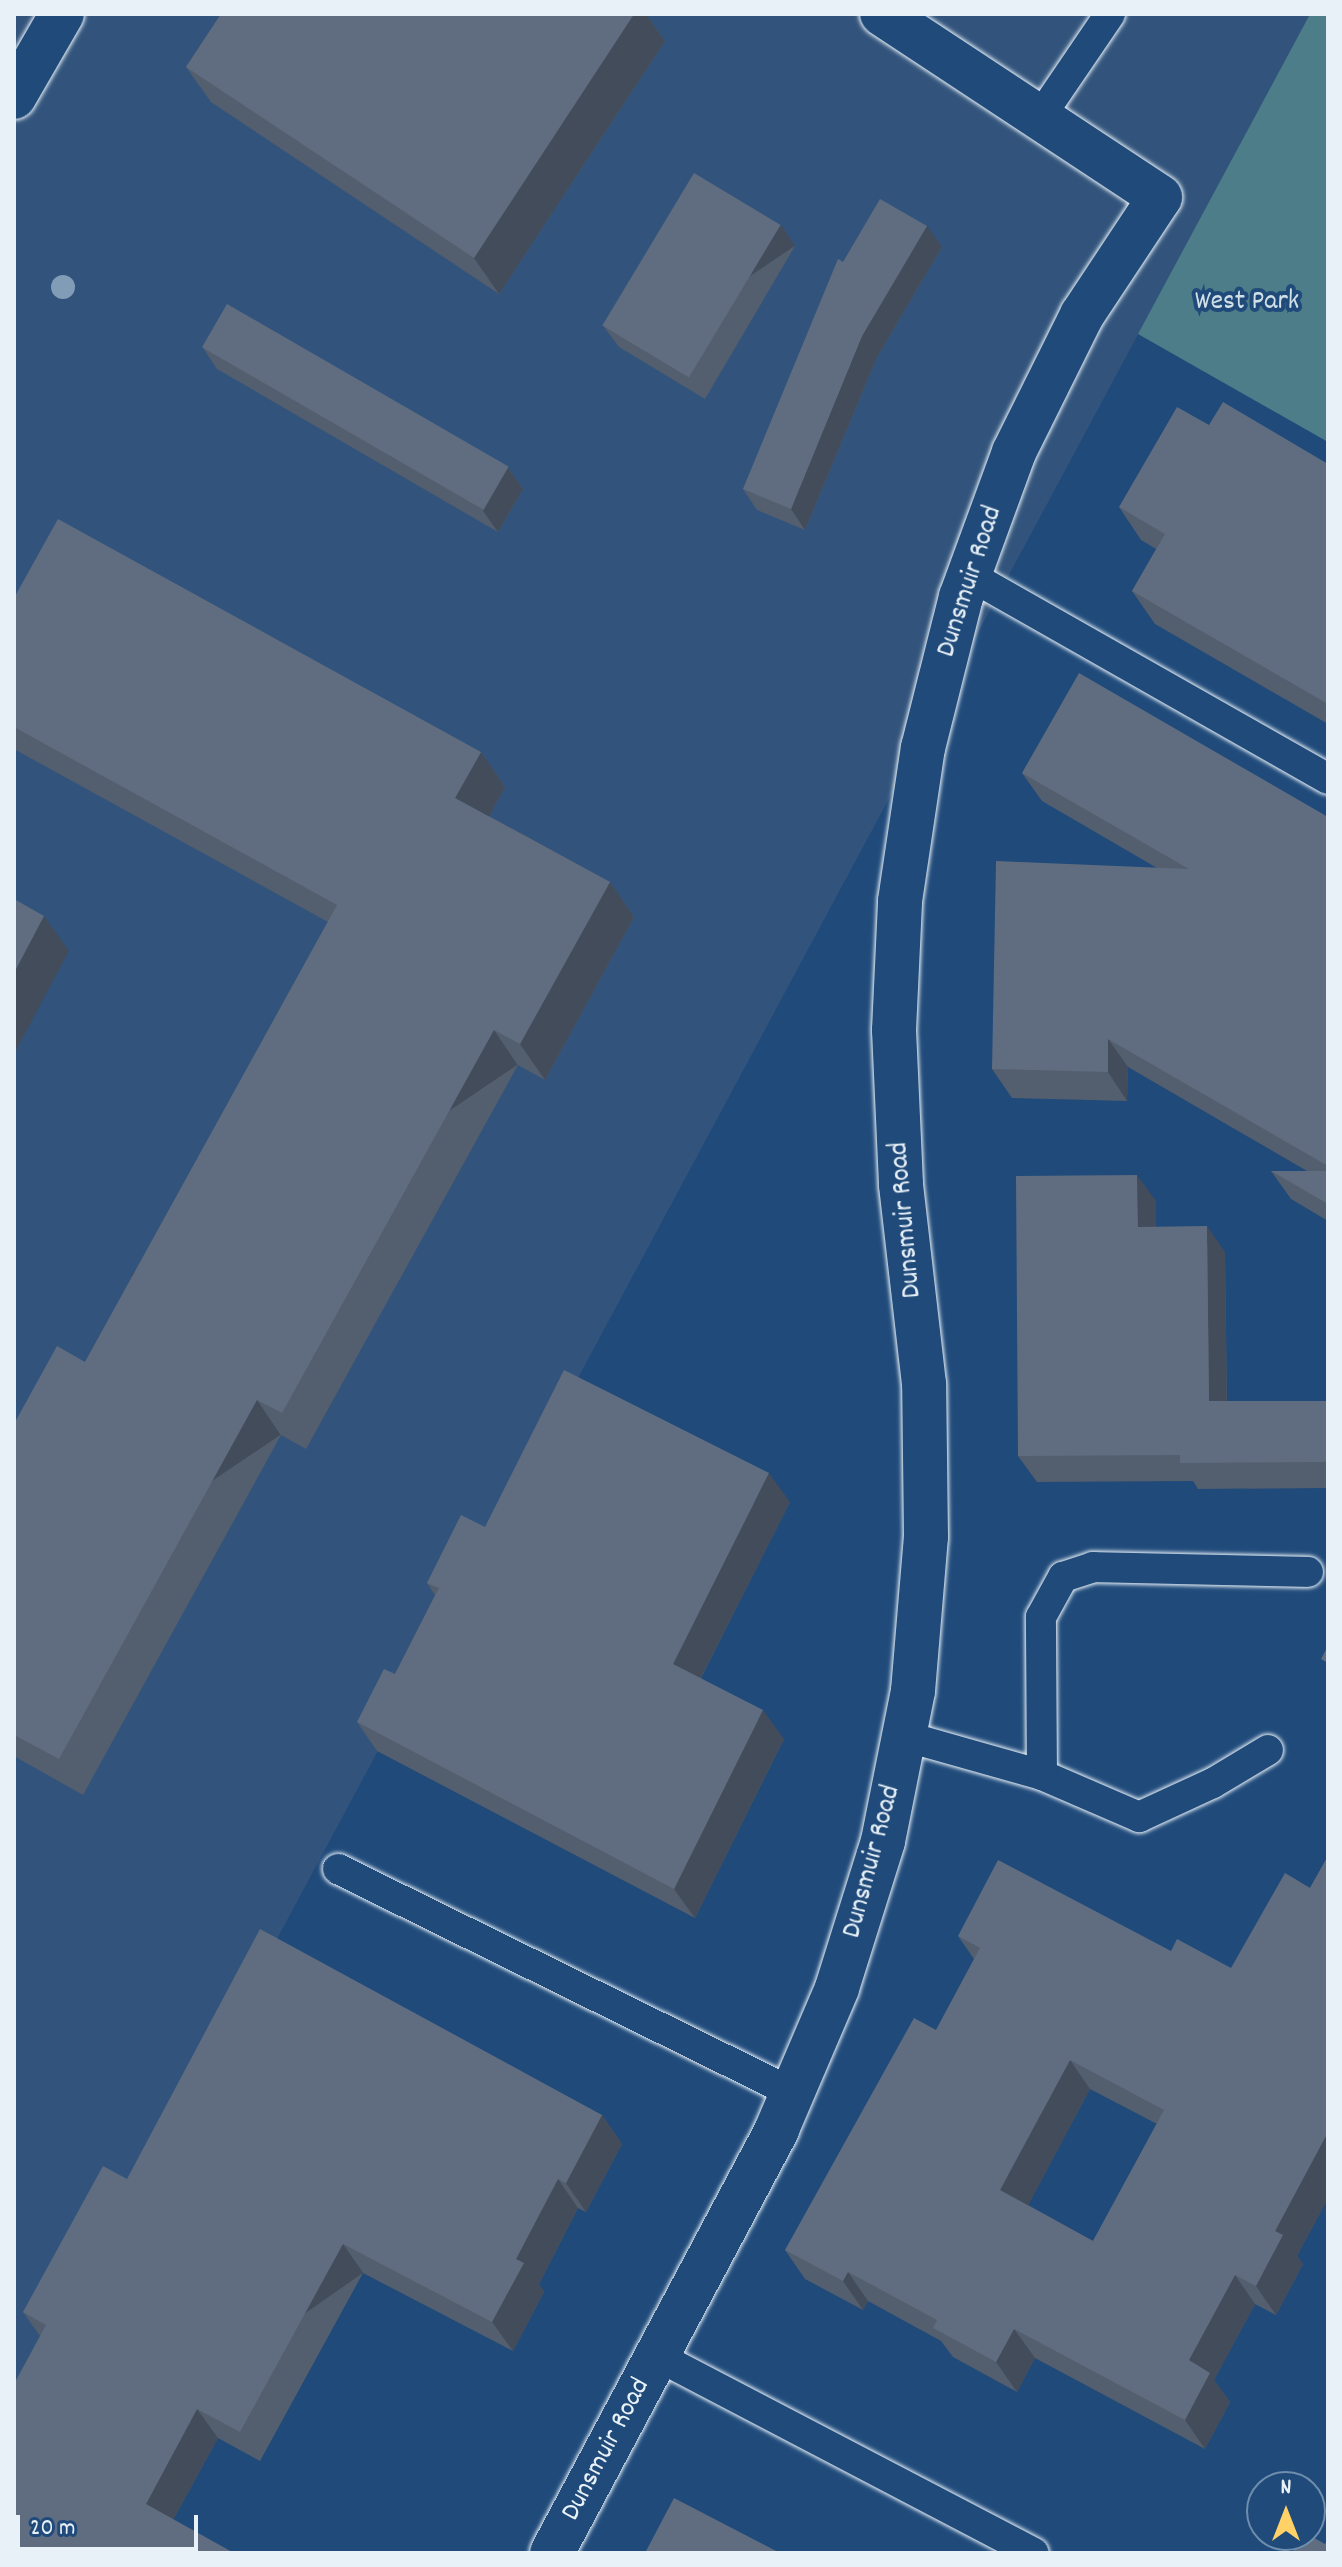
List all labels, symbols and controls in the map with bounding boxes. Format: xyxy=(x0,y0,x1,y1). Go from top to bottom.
park label: West Park xyxy=(1195,286,1299,320)
street label: Dunsmuir Road xyxy=(931,502,1011,662)
street label: Dunsmuir Road xyxy=(883,1140,931,1300)
street label: Dunsmuir Road xyxy=(836,1782,910,1942)
street label: Dunsmuir Road xyxy=(555,2373,659,2527)
north arrow xyxy=(1246,2471,1326,2551)
text: N xyxy=(1281,2473,1291,2504)
scale bar xyxy=(20,2499,202,2549)
text: 20 m xyxy=(30,2512,76,2546)

